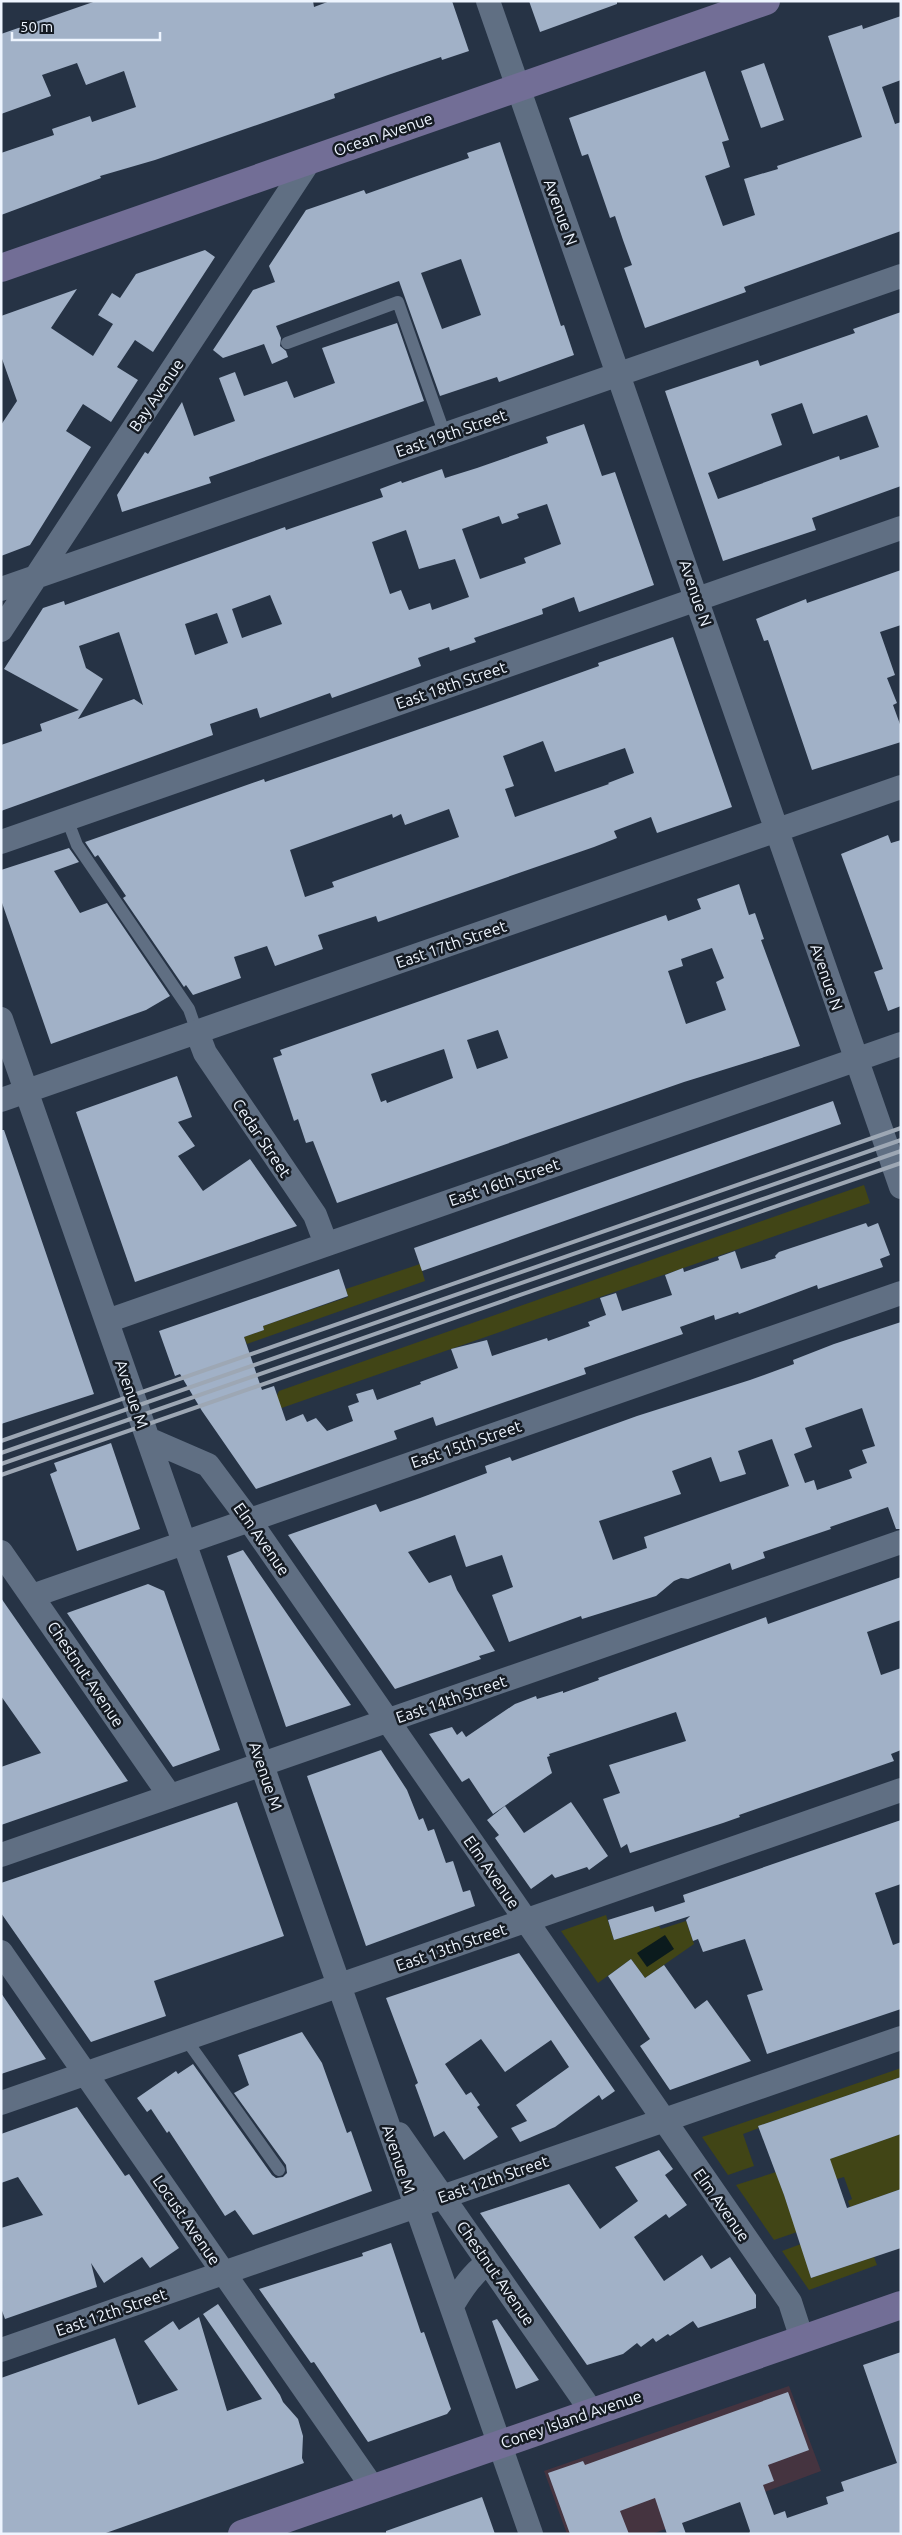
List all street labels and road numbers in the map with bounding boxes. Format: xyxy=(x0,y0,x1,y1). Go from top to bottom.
street label: Ocean Avenue xyxy=(331,109,435,159)
street label: Avenue N xyxy=(541,177,581,247)
street label: Bay Avenue xyxy=(125,355,187,435)
street label: East 19th Street xyxy=(393,405,509,460)
street label: Avenue N xyxy=(676,557,716,629)
street label: East 18th Street xyxy=(393,657,509,712)
street label: East 17th Street xyxy=(393,916,509,971)
street label: Avenue N xyxy=(807,941,847,1013)
street label: Cedar Street xyxy=(229,1095,295,1181)
street label: East 16th Street xyxy=(446,1154,562,1209)
street label: Avenue M xyxy=(112,1357,152,1431)
street label: East 15th Street xyxy=(408,1416,524,1471)
street label: Elm Avenue xyxy=(230,1499,294,1579)
street label: Chestnut Avenue xyxy=(44,1618,128,1730)
street label: East 14th Street xyxy=(393,1671,509,1726)
street label: Avenue M xyxy=(246,1739,286,1813)
street label: Elm Avenue xyxy=(460,1832,524,1912)
street label: East 13th Street xyxy=(393,1919,509,1974)
street label: Avenue M xyxy=(379,2122,419,2196)
street label: East 12th Street xyxy=(435,2151,551,2206)
street label: Elm Avenue xyxy=(690,2165,754,2245)
street label: Locust Avenue xyxy=(150,2172,224,2268)
street label: Chestnut Avenue xyxy=(453,2217,539,2329)
street label: East 12th Street xyxy=(53,2284,169,2339)
street label: Coney Island Avenue xyxy=(498,2386,644,2452)

